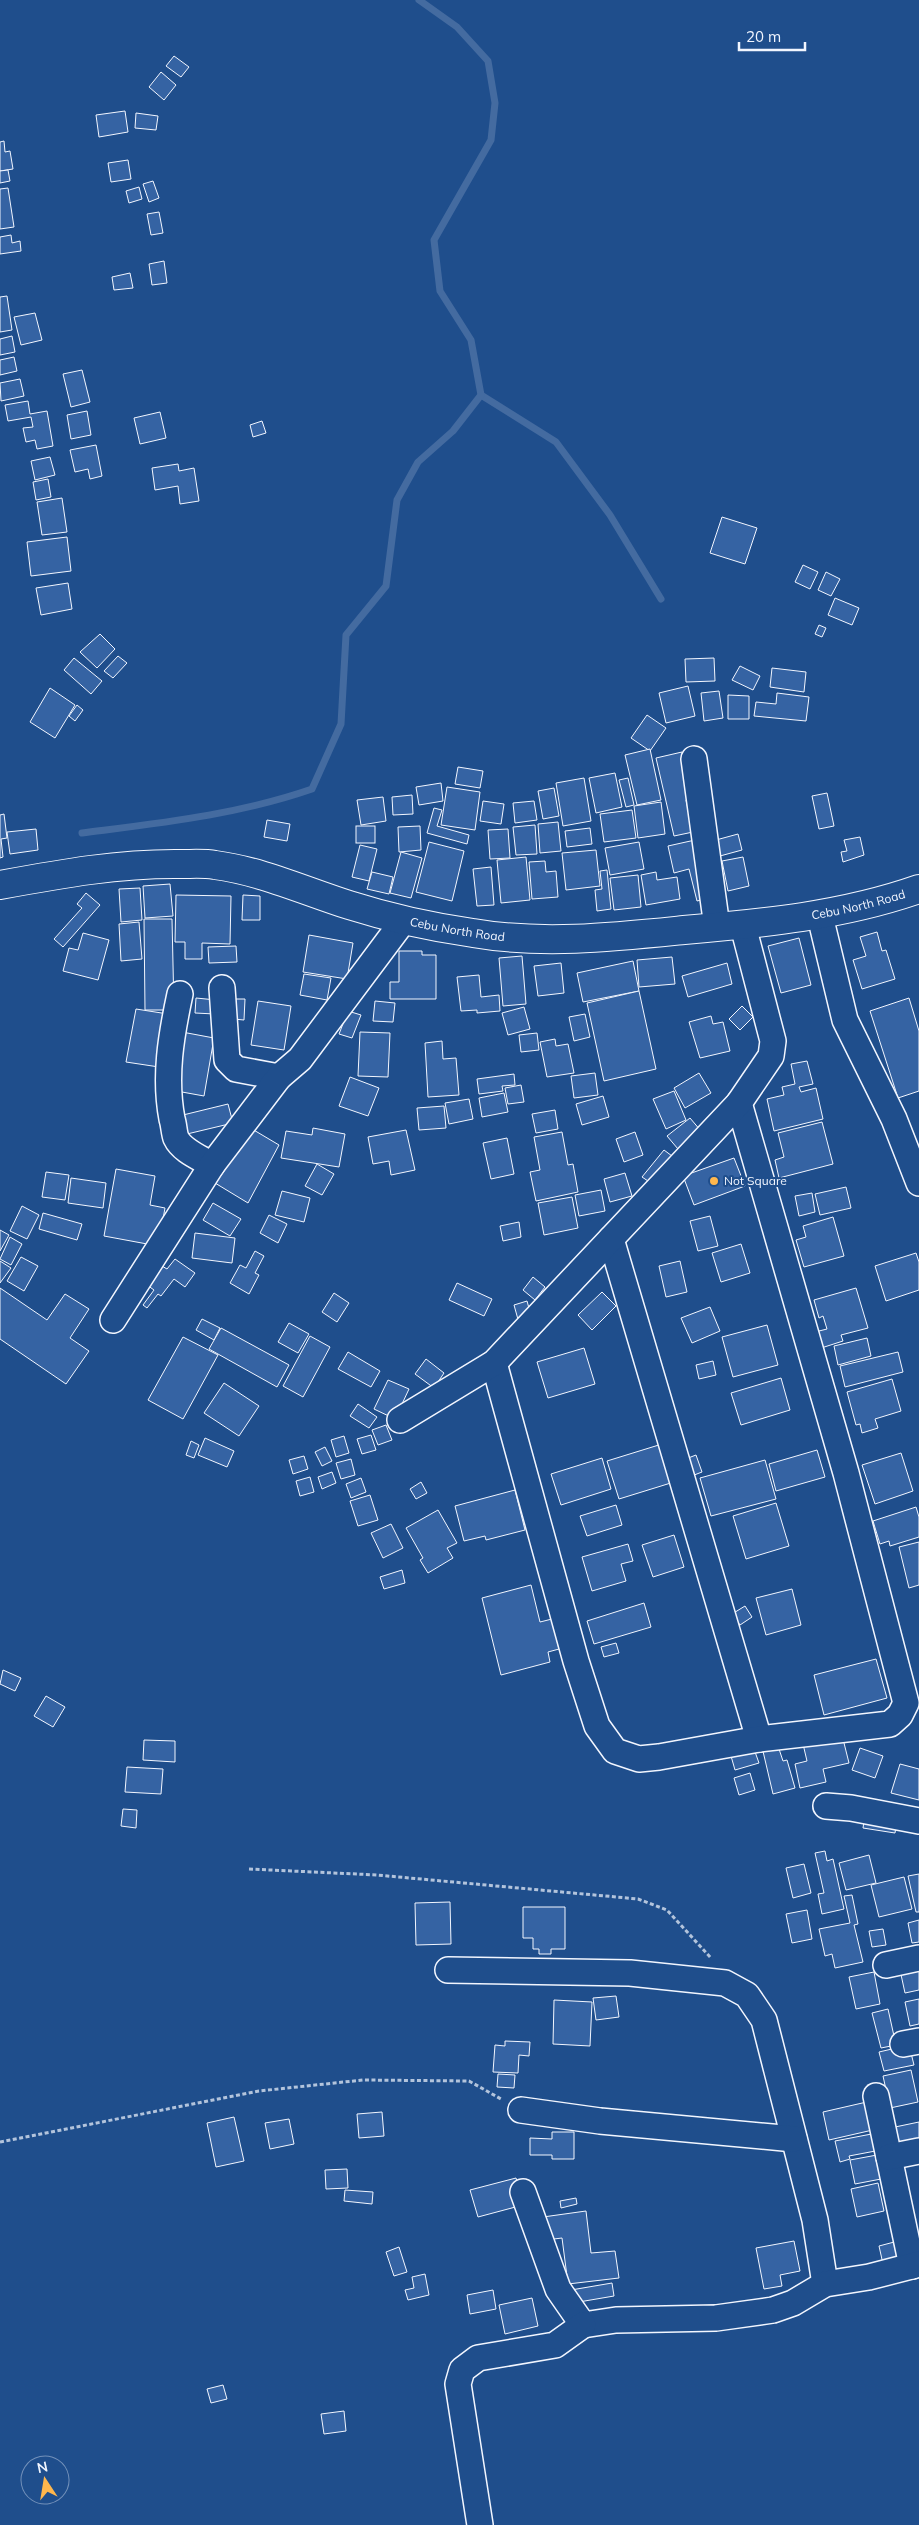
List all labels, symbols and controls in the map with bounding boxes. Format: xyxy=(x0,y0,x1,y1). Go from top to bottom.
scale bar xyxy=(739,20,805,52)
text: 20 m xyxy=(746,27,781,46)
street label: Cebu North Road xyxy=(810,886,907,922)
street label: Cebu North Road xyxy=(409,914,506,944)
place label: Not Square xyxy=(724,1173,787,1188)
marker: Not Square xyxy=(708,1175,720,1187)
north arrow xyxy=(20,2455,70,2505)
text: N xyxy=(35,2457,49,2477)

